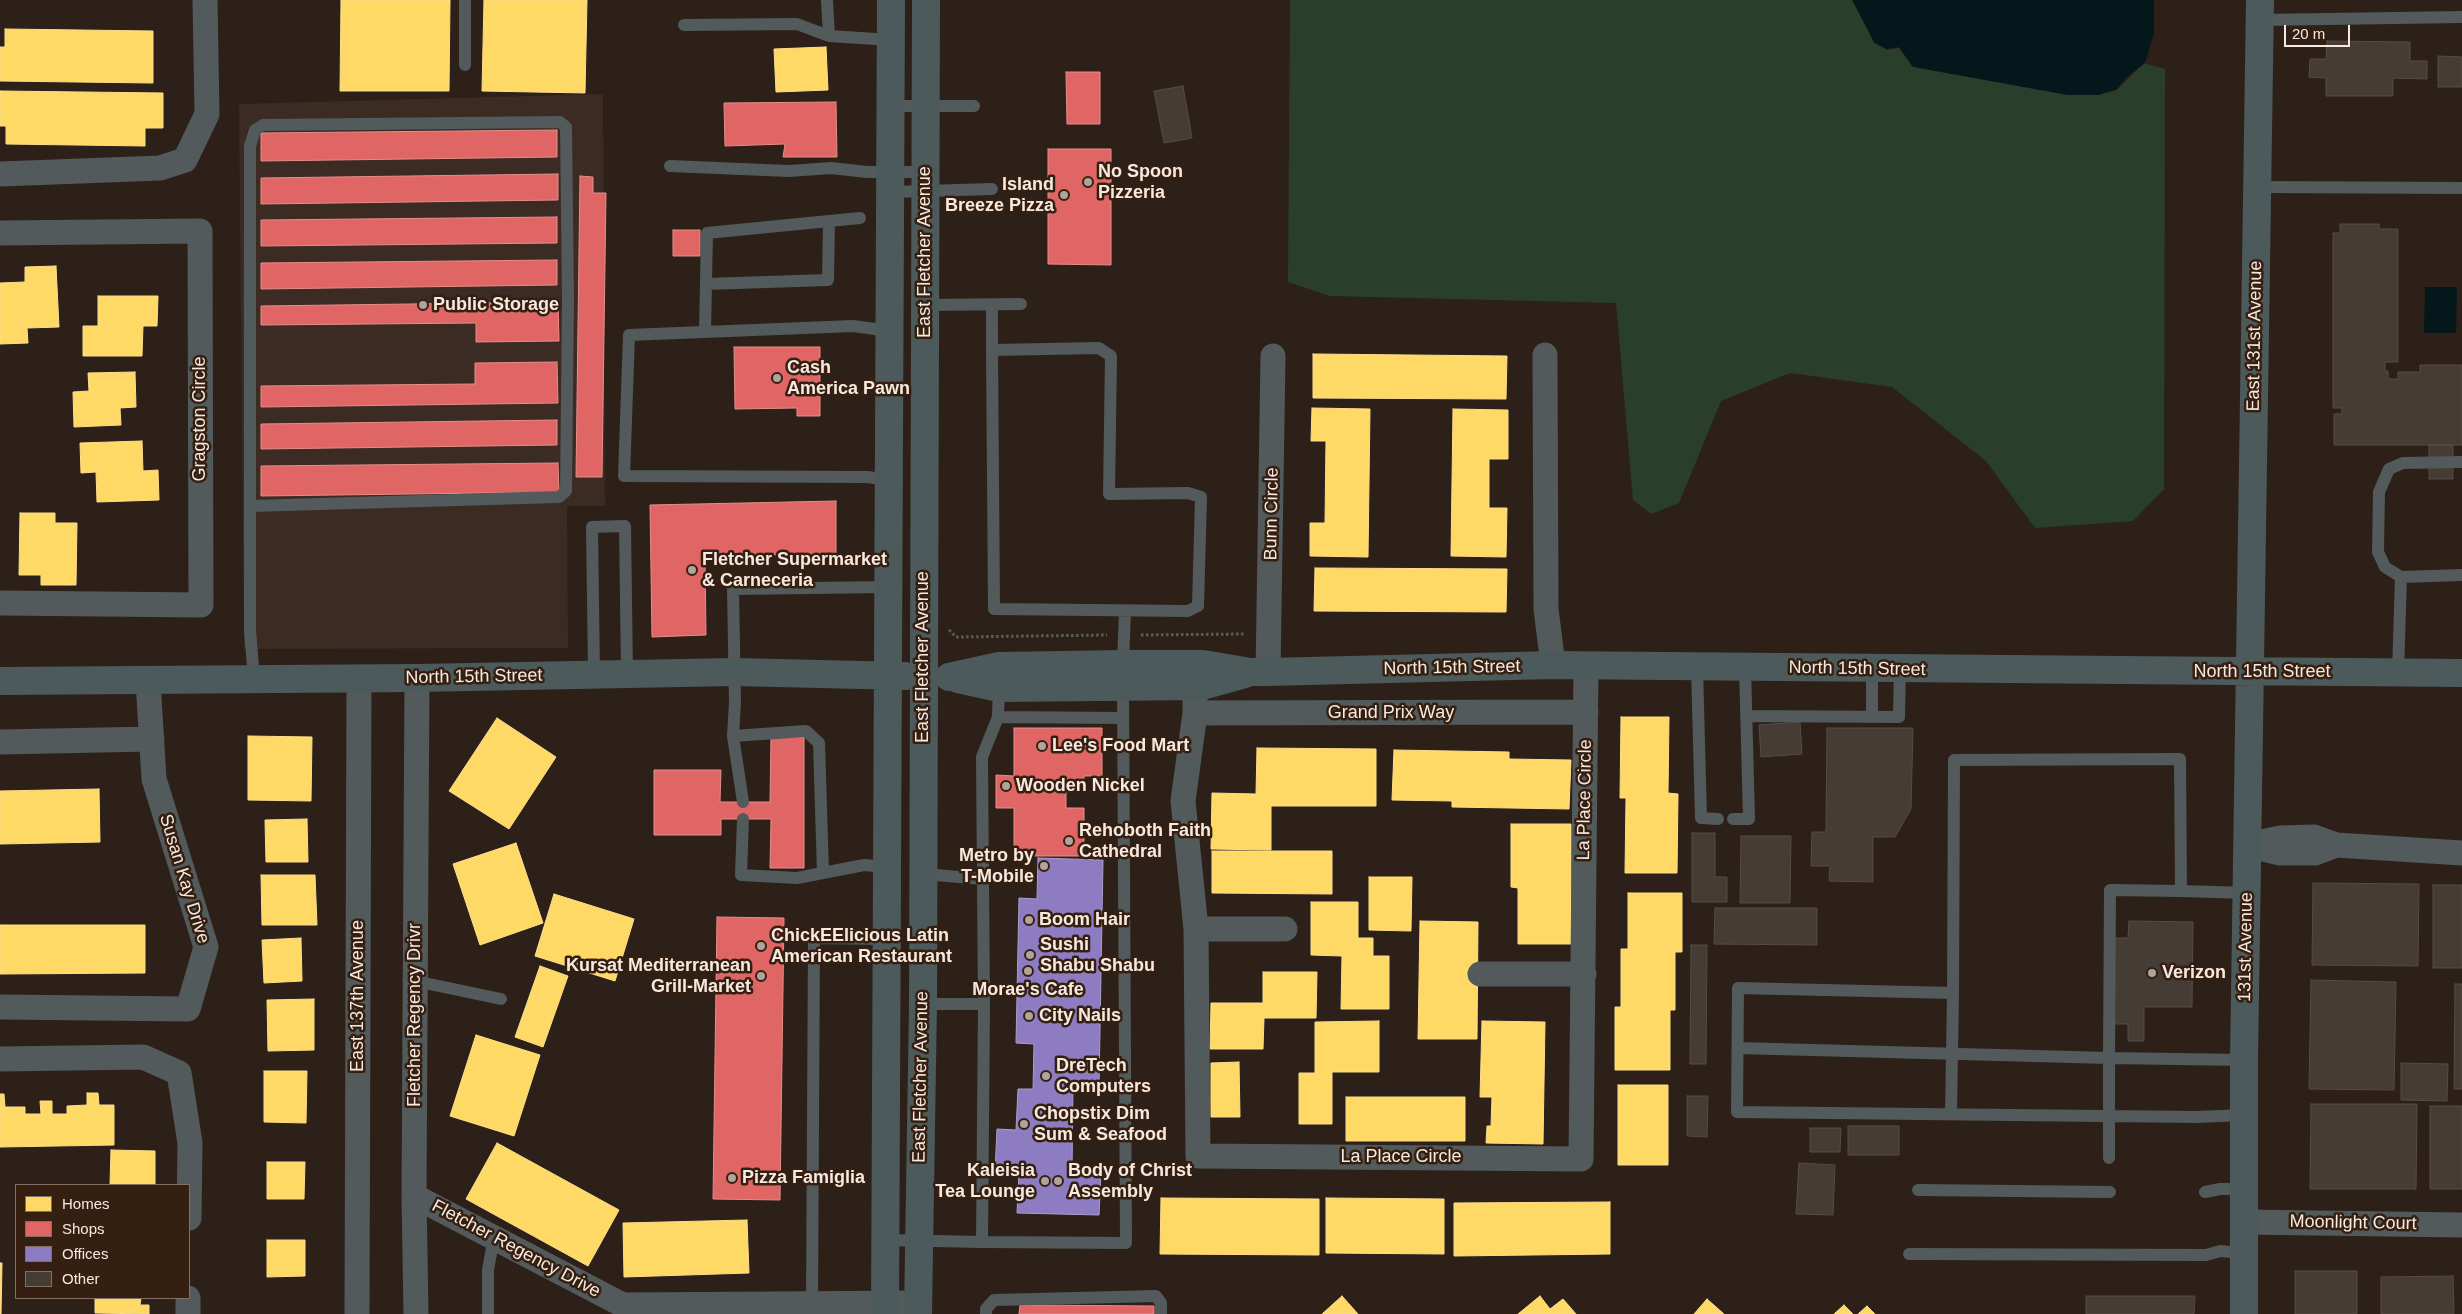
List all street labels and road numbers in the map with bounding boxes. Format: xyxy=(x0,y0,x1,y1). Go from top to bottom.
street label: East Fletcher Avenue xyxy=(914,166,936,338)
street label: East 131st Avenue xyxy=(2243,260,2267,412)
street label: Gragston Circle xyxy=(189,356,211,482)
street label: Bunn Circle xyxy=(1260,467,1284,561)
street label: East Fletcher Avenue xyxy=(912,571,934,743)
street label: North 15th Street xyxy=(1383,656,1521,680)
street label: North 15th Street xyxy=(1788,657,1926,681)
street label: North 15th Street xyxy=(2193,661,2331,683)
street label: North 15th Street xyxy=(405,665,543,689)
street label: Grand Prix Way xyxy=(1328,702,1454,724)
street label: La Place Circle xyxy=(1573,739,1597,861)
street label: Susan Kay Drive xyxy=(154,812,214,946)
street label: 131st Avenue xyxy=(2234,892,2258,1002)
street label: East 137th Avenue xyxy=(347,920,369,1072)
street label: Fletcher Regency Drivr xyxy=(404,923,426,1107)
street label: East Fletcher Avenue xyxy=(909,991,933,1163)
street label: La Place Circle xyxy=(1340,1146,1462,1168)
street label: Fletcher Regency Drive xyxy=(428,1195,604,1303)
street label: Moonlight Court xyxy=(2289,1211,2417,1235)

